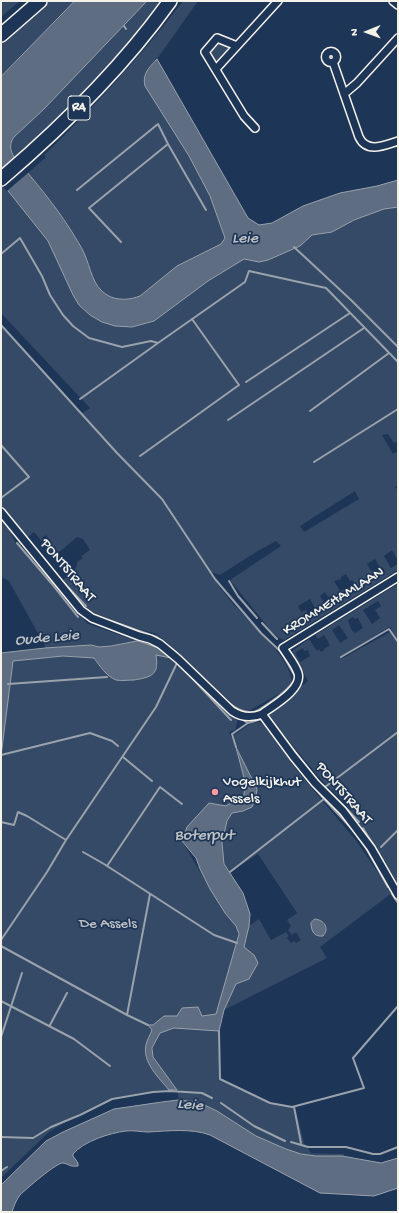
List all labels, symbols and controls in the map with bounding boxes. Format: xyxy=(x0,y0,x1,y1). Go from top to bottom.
north arrow xyxy=(347,12,387,52)
text: N xyxy=(349,29,361,36)
road number: R4 xyxy=(68,96,90,120)
water label: Leie xyxy=(232,230,258,250)
street label: PONTSTRAAT xyxy=(35,536,99,606)
street label: KROMMEHAMLAAN xyxy=(280,564,388,640)
water label: Oude Leie xyxy=(14,627,80,651)
street label: PONTSTRAAT xyxy=(311,759,375,829)
place label: Vogelkijkhut Assels xyxy=(223,774,301,809)
marker: Vogelkijkhut Assels xyxy=(210,787,220,797)
water label: Boterput xyxy=(175,827,233,847)
park label: De Assels xyxy=(79,916,137,934)
water label: Leie xyxy=(176,1095,204,1117)

